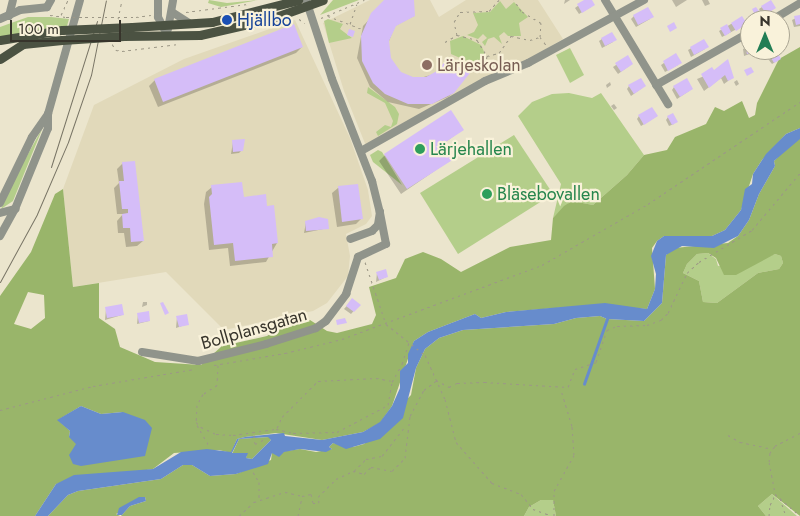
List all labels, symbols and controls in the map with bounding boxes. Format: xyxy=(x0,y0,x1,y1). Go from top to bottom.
place label: Hjällbo xyxy=(237,9,291,31)
scale bar xyxy=(12,10,124,42)
north arrow xyxy=(740,10,790,60)
text: N xyxy=(759,11,771,31)
marker: Hjällbo xyxy=(221,14,233,26)
text: 100 m xyxy=(18,18,59,40)
place label: Lärjeskolan xyxy=(437,54,521,76)
marker: Lärjeskolan xyxy=(421,59,433,71)
place label: Lärjehallen xyxy=(430,138,512,160)
marker: Lärjehallen xyxy=(414,143,426,155)
place label: Bläsebovallen xyxy=(497,183,600,205)
marker: Bläsebovallen xyxy=(481,188,493,200)
street label: Bollplansgatan xyxy=(199,304,309,354)

